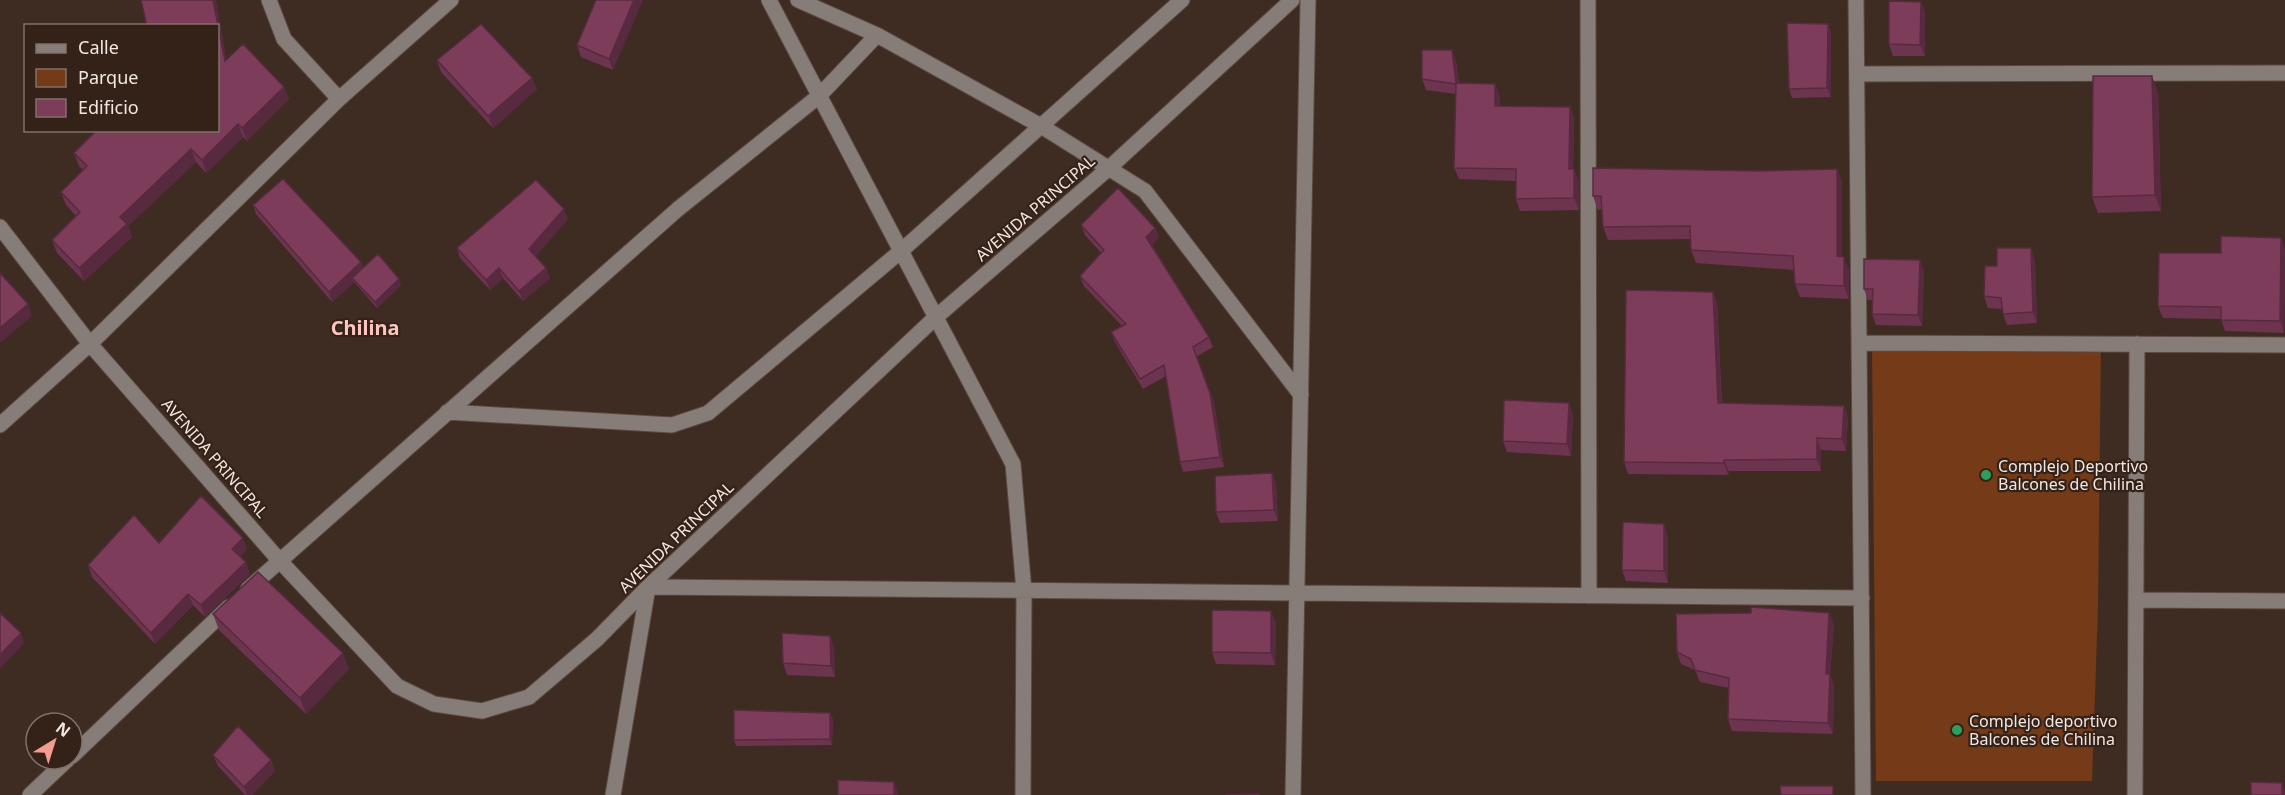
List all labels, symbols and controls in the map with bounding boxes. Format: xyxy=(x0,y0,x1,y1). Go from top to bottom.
legend xyxy=(24,24,219,132)
text: Calle xyxy=(78,35,119,59)
text: Parque xyxy=(78,65,138,89)
text: Edificio xyxy=(78,95,139,119)
street label: AVENIDA PRINCIPAL xyxy=(971,150,1099,266)
district label: Chilina xyxy=(331,314,399,341)
street label: AVENIDA PRINCIPAL xyxy=(157,394,273,522)
place label: Complejo Deportivo Balcones de Chilina xyxy=(1998,455,2148,495)
marker: Complejo Deportivo Balcones de Chilina xyxy=(1979,468,1993,482)
street label: AVENIDA PRINCIPAL xyxy=(614,476,738,598)
place label: Complejo deportivo Balcones de Chilina xyxy=(1969,710,2117,750)
north arrow xyxy=(24,711,84,771)
text: N xyxy=(51,717,75,742)
marker: Complejo deportivo Balcones de Chilina xyxy=(1950,723,1964,737)

